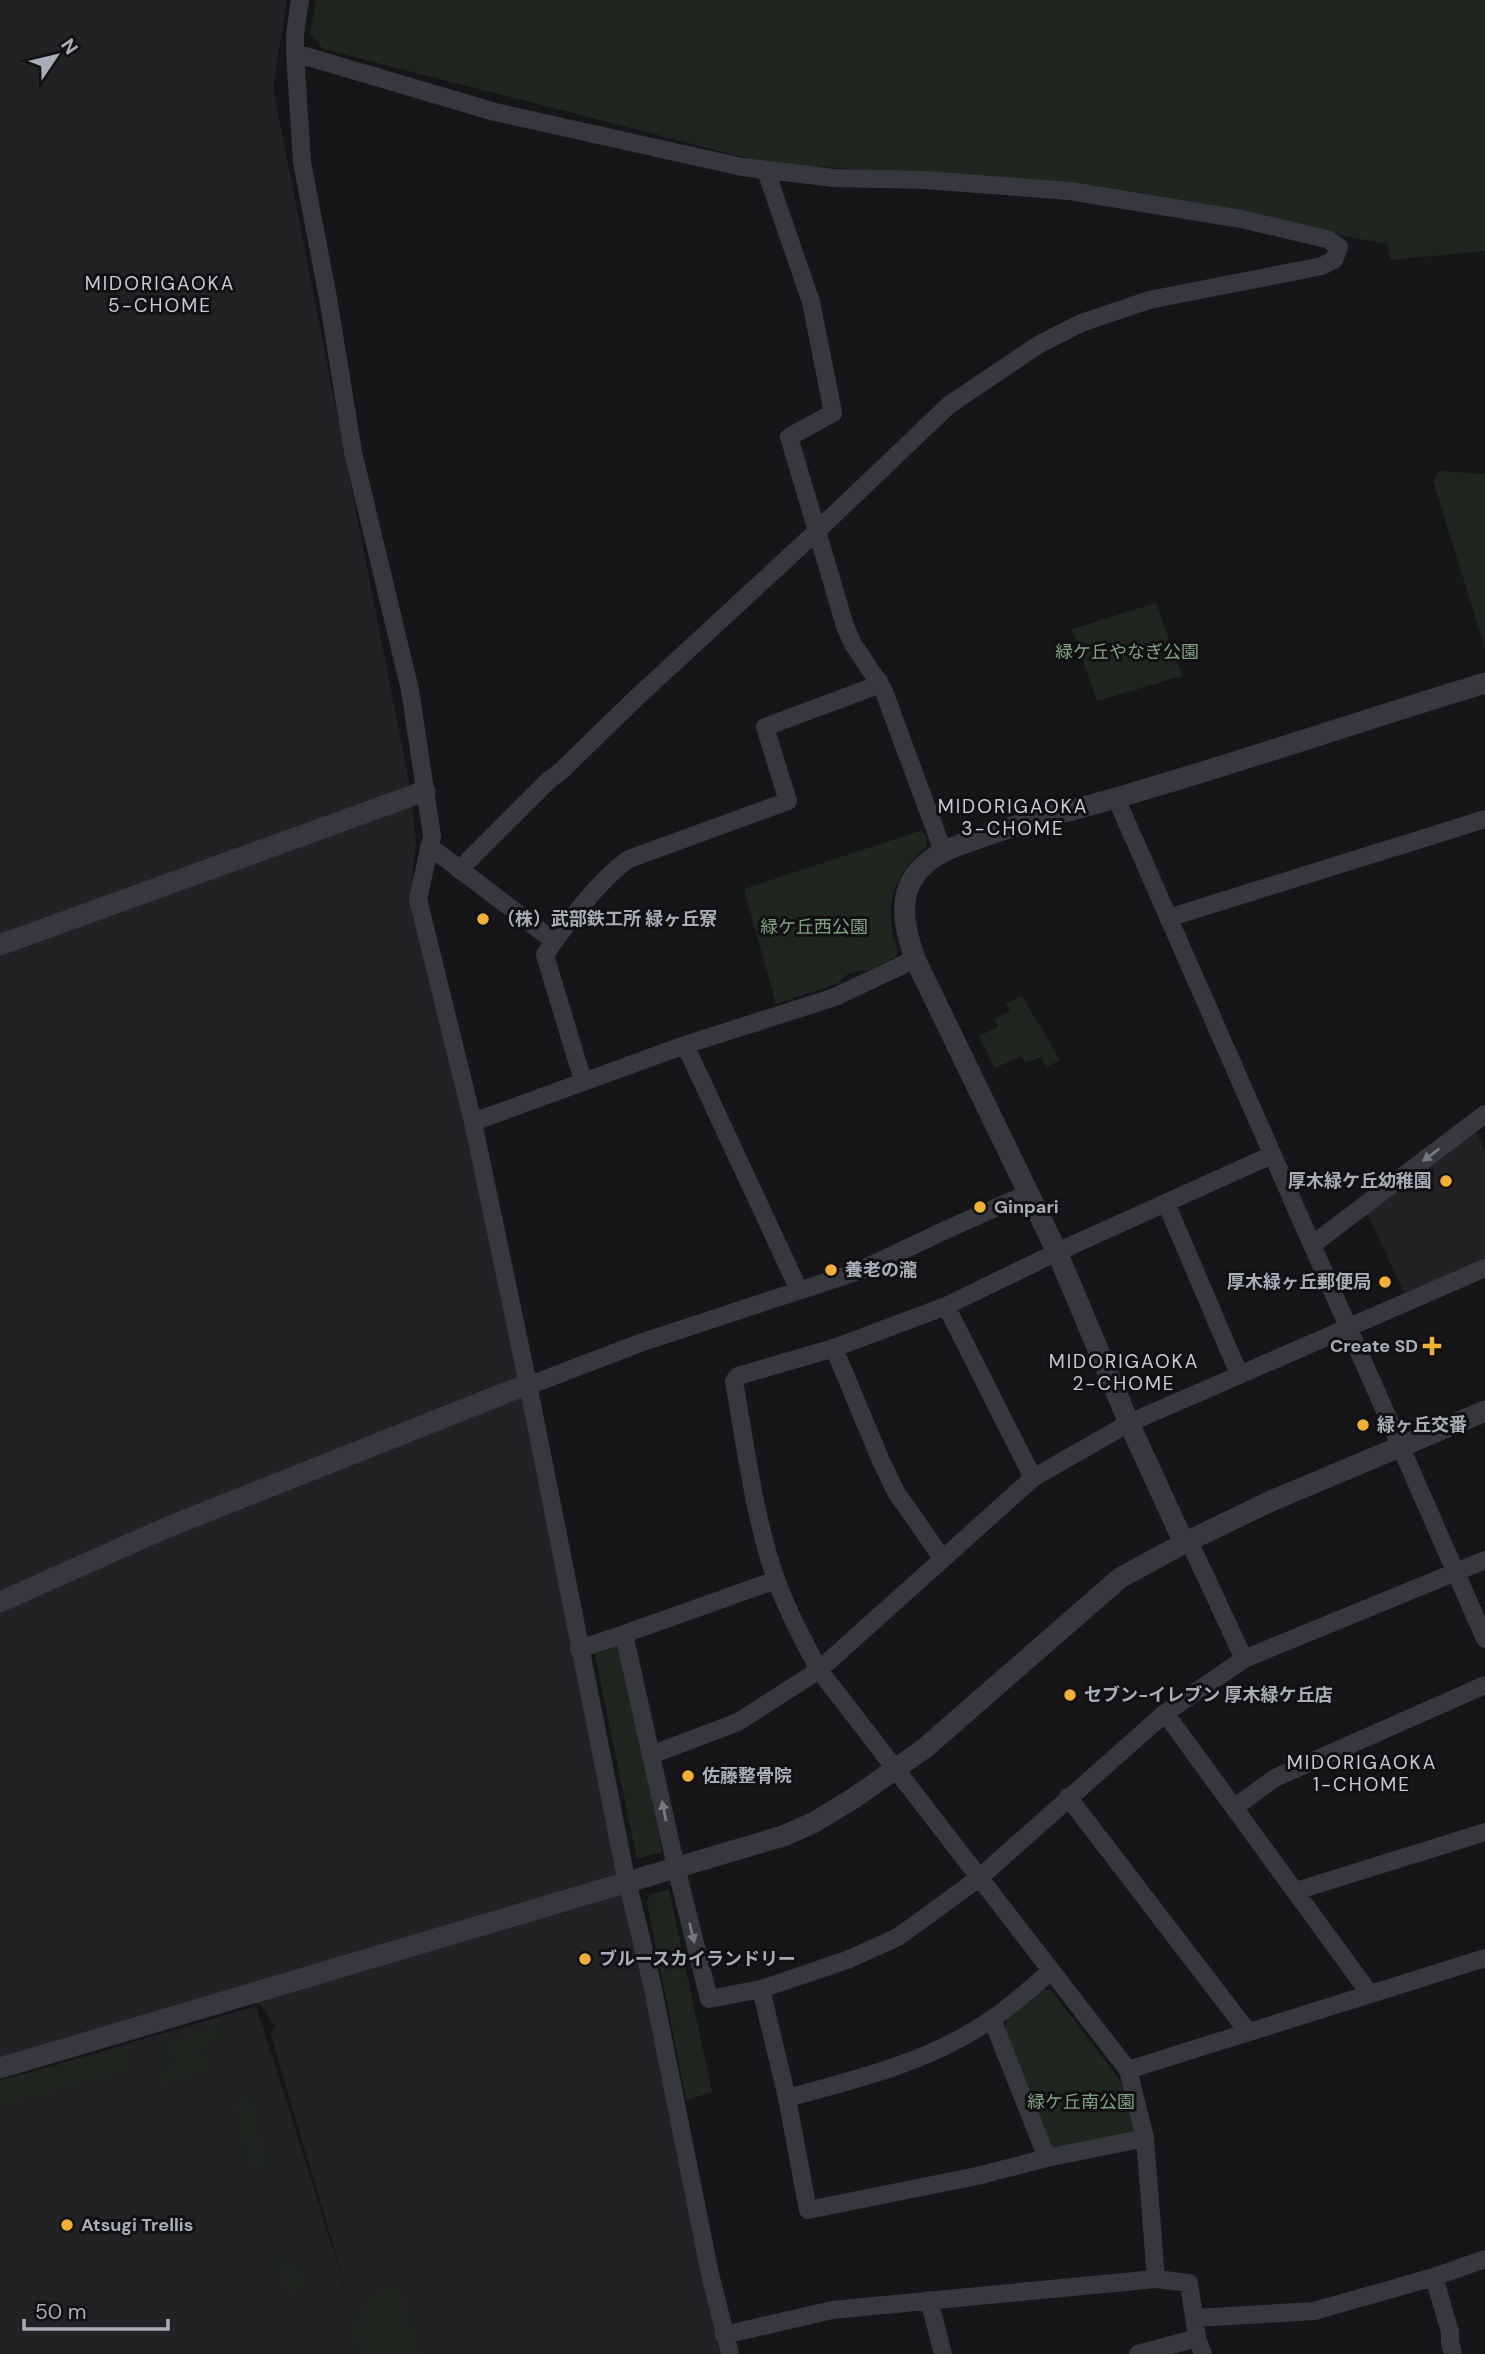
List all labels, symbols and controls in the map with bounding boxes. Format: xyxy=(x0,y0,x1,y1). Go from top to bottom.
north arrow xyxy=(21,21,91,91)
text: N xyxy=(55,34,84,59)
district label: MIDORIGAOKA 5-CHOME xyxy=(85,271,235,318)
park label: 緑ケ丘やなぎ公園 xyxy=(1055,640,1199,664)
district label: MIDORIGAOKA 3-CHOME xyxy=(938,794,1088,841)
place label: （株）武部鉄工所 緑ヶ丘寮 xyxy=(497,907,717,931)
marker: （株）武部鉄工所 緑ヶ丘寮 xyxy=(475,911,491,927)
park label: 緑ケ丘西公園 xyxy=(760,915,868,939)
one-way arrow xyxy=(1422,1147,1440,1162)
place label: 厚木緑ケ丘幼稚園 xyxy=(1288,1169,1432,1193)
marker: 厚木緑ケ丘幼稚園 xyxy=(1438,1173,1454,1189)
place label: Ginpari xyxy=(994,1195,1059,1219)
marker: Ginpari xyxy=(972,1199,988,1215)
place label: 養老の瀧 xyxy=(845,1258,917,1282)
marker: 養老の瀧 xyxy=(823,1262,839,1278)
place label: 厚木緑ヶ丘郵便局 xyxy=(1227,1270,1371,1294)
marker: 厚木緑ヶ丘郵便局 xyxy=(1377,1274,1393,1290)
place label: Create SD xyxy=(1330,1334,1418,1358)
marker: Create SD xyxy=(1424,1338,1440,1354)
district label: MIDORIGAOKA 2-CHOME xyxy=(1049,1349,1199,1396)
place label: 緑ヶ丘交番 xyxy=(1377,1413,1467,1437)
marker: 緑ヶ丘交番 xyxy=(1355,1417,1371,1433)
place label: セブン-イレブン 厚木緑ケ丘店 xyxy=(1084,1683,1333,1707)
marker: セブン-イレブン 厚木緑ケ丘店 xyxy=(1062,1687,1078,1703)
district label: MIDORIGAOKA 1-CHOME xyxy=(1287,1750,1437,1797)
place label: 佐藤整骨院 xyxy=(702,1764,792,1788)
marker: 佐藤整骨院 xyxy=(680,1768,696,1784)
one-way arrow xyxy=(658,1800,669,1822)
one-way arrow xyxy=(687,1922,698,1944)
place label: ブルースカイランドリー xyxy=(599,1947,796,1971)
marker: ブルースカイランドリー xyxy=(577,1951,593,1967)
park label: 緑ケ丘南公園 xyxy=(1027,2090,1135,2114)
place label: Atsugi Trellis xyxy=(81,2213,193,2237)
marker: Atsugi Trellis xyxy=(59,2217,75,2233)
scale bar xyxy=(24,2288,168,2332)
text: 50 m xyxy=(35,2298,86,2326)

